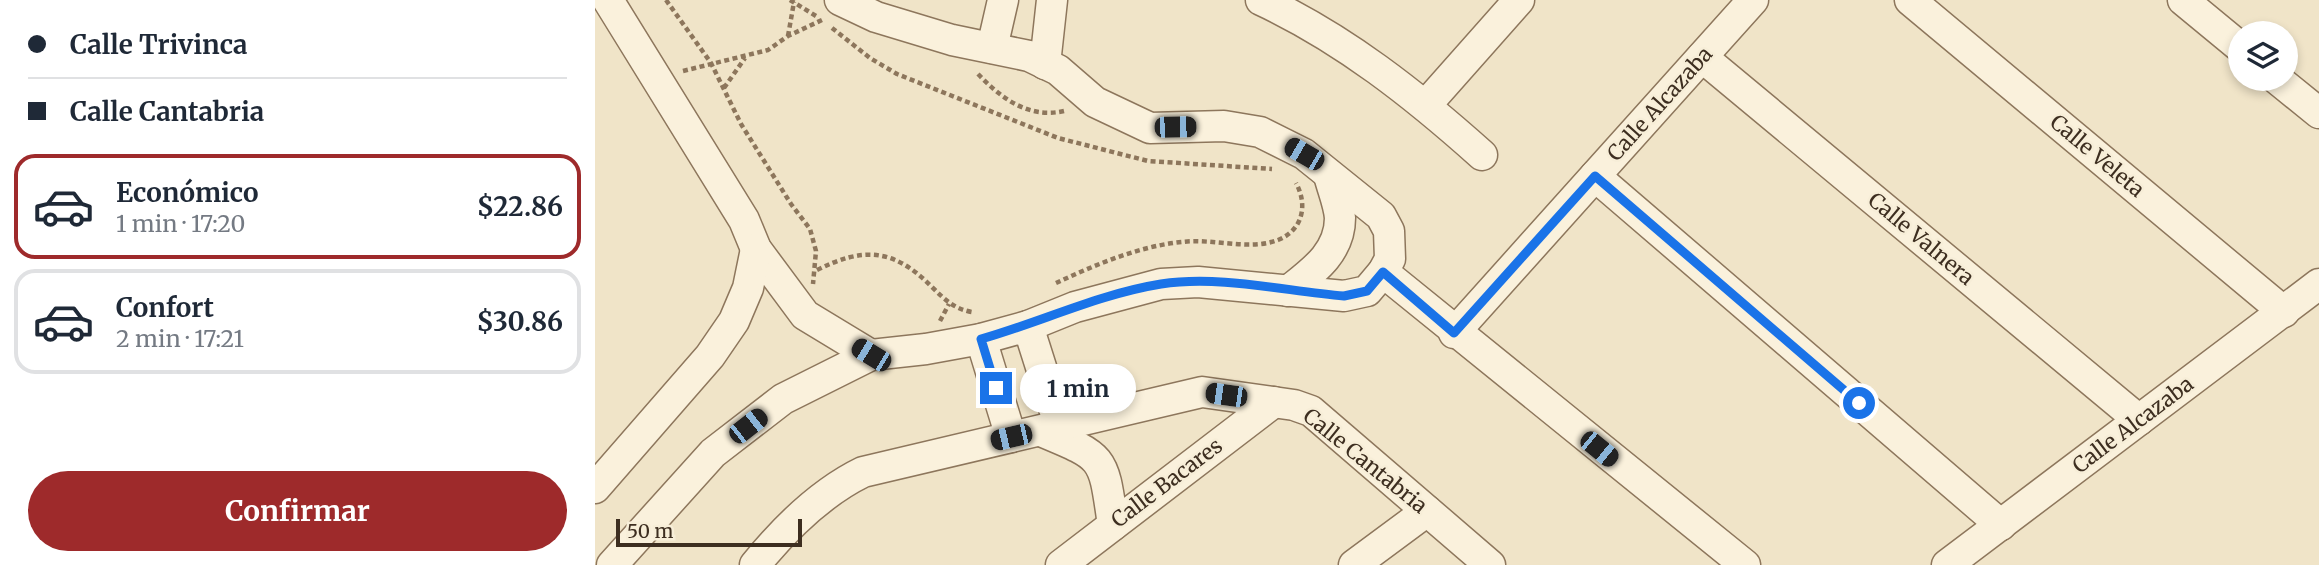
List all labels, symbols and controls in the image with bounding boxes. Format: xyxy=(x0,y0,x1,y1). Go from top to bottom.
map controls xyxy=(2228,21,2298,91)
button: layers xyxy=(2228,21,2298,91)
text: Calle Trivinca xyxy=(70,28,248,61)
street label: Calle Alcazaba xyxy=(1601,41,1718,166)
text: Calle Cantabria xyxy=(70,95,264,128)
street label: Calle Veleta xyxy=(2045,108,2150,203)
car xyxy=(1154,116,1197,138)
car xyxy=(1281,134,1328,174)
icon: car xyxy=(32,175,95,238)
text: Económico xyxy=(116,176,259,209)
street label: Calle Valnera xyxy=(1863,186,1980,291)
text: $22.86 xyxy=(477,190,563,223)
text: 1 min · 17:20 xyxy=(116,209,245,238)
icon: car xyxy=(32,290,95,353)
text: Confort xyxy=(116,291,214,324)
text: $30.86 xyxy=(477,305,563,338)
text: 2 min · 17:21 xyxy=(116,324,244,353)
car xyxy=(848,335,895,375)
callout: 1 min xyxy=(1021,364,1136,412)
street label: Calle Alcazaba xyxy=(2067,370,2199,479)
route end xyxy=(980,372,1012,404)
text: 1 min xyxy=(1047,374,1109,403)
car xyxy=(1204,382,1249,408)
route start xyxy=(1843,387,1875,419)
street label: Calle Cantabria xyxy=(1298,402,1433,519)
car xyxy=(725,405,772,447)
car xyxy=(989,422,1034,452)
car xyxy=(1577,428,1622,470)
street label: Calle Bacares xyxy=(1106,432,1228,533)
button: Confirmar xyxy=(28,471,567,551)
scale bar xyxy=(616,516,801,548)
text: 50 m xyxy=(627,519,673,543)

